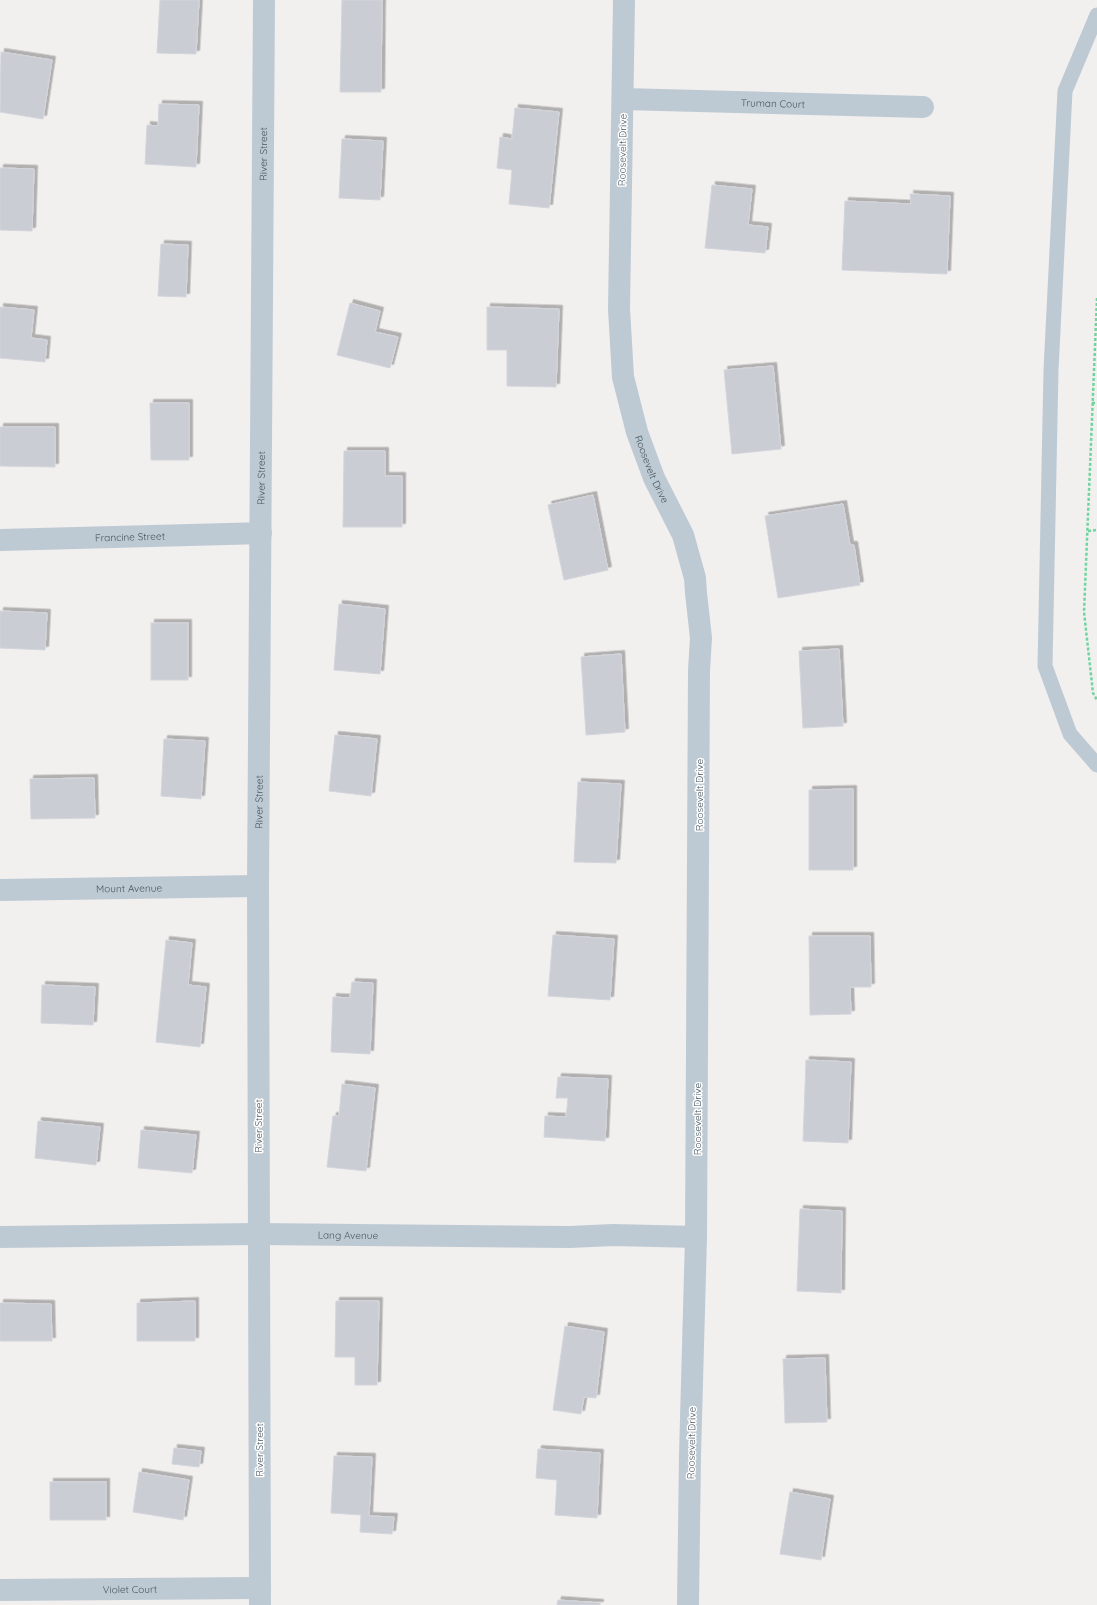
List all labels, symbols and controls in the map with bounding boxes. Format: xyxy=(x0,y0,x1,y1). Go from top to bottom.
street label: Truman Court xyxy=(741,96,806,111)
street label: Roosevelt Drive xyxy=(615,113,630,186)
street label: River Street xyxy=(257,127,270,181)
street label: Roosevelt Drive xyxy=(632,434,672,506)
street label: River Street xyxy=(255,451,268,505)
street label: Francine Street xyxy=(95,530,166,544)
street label: Roosevelt Drive xyxy=(693,758,706,831)
street label: River Street xyxy=(252,775,266,829)
street label: Mount Avenue xyxy=(96,881,163,896)
street label: Roosevelt Drive xyxy=(691,1082,704,1155)
street label: River Street xyxy=(252,1099,265,1153)
street label: Lang Avenue xyxy=(318,1229,379,1242)
street label: Roosevelt Drive xyxy=(684,1406,699,1479)
street label: River Street xyxy=(253,1423,266,1477)
street label: Violet Court xyxy=(103,1583,158,1596)

